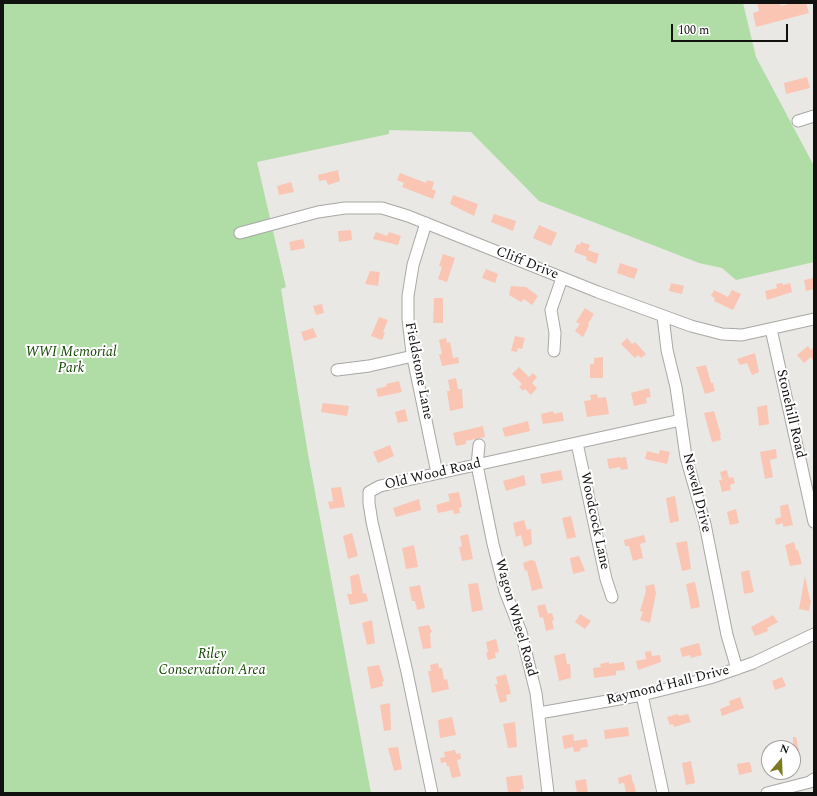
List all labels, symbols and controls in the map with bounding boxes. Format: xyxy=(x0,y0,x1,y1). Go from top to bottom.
scale bar xyxy=(673,16,790,42)
text: 100 m xyxy=(678,21,709,40)
street label: Cliff Drive xyxy=(493,244,561,284)
street label: Fieldstone Lane xyxy=(400,321,436,421)
park label: WWI Memorial Park xyxy=(25,345,117,378)
street label: Stonehill Road xyxy=(772,368,808,460)
street label: Newell Drive xyxy=(678,452,714,534)
street label: Old Wood Road xyxy=(383,456,483,494)
street label: Woodcock Lane xyxy=(575,471,613,571)
street label: Wagon Wheel Road xyxy=(490,557,540,679)
park label: Riley Conservation Area xyxy=(158,647,266,680)
street label: Raymond Hall Drive xyxy=(605,663,731,709)
north arrow xyxy=(761,740,801,780)
text: N xyxy=(778,740,792,759)

